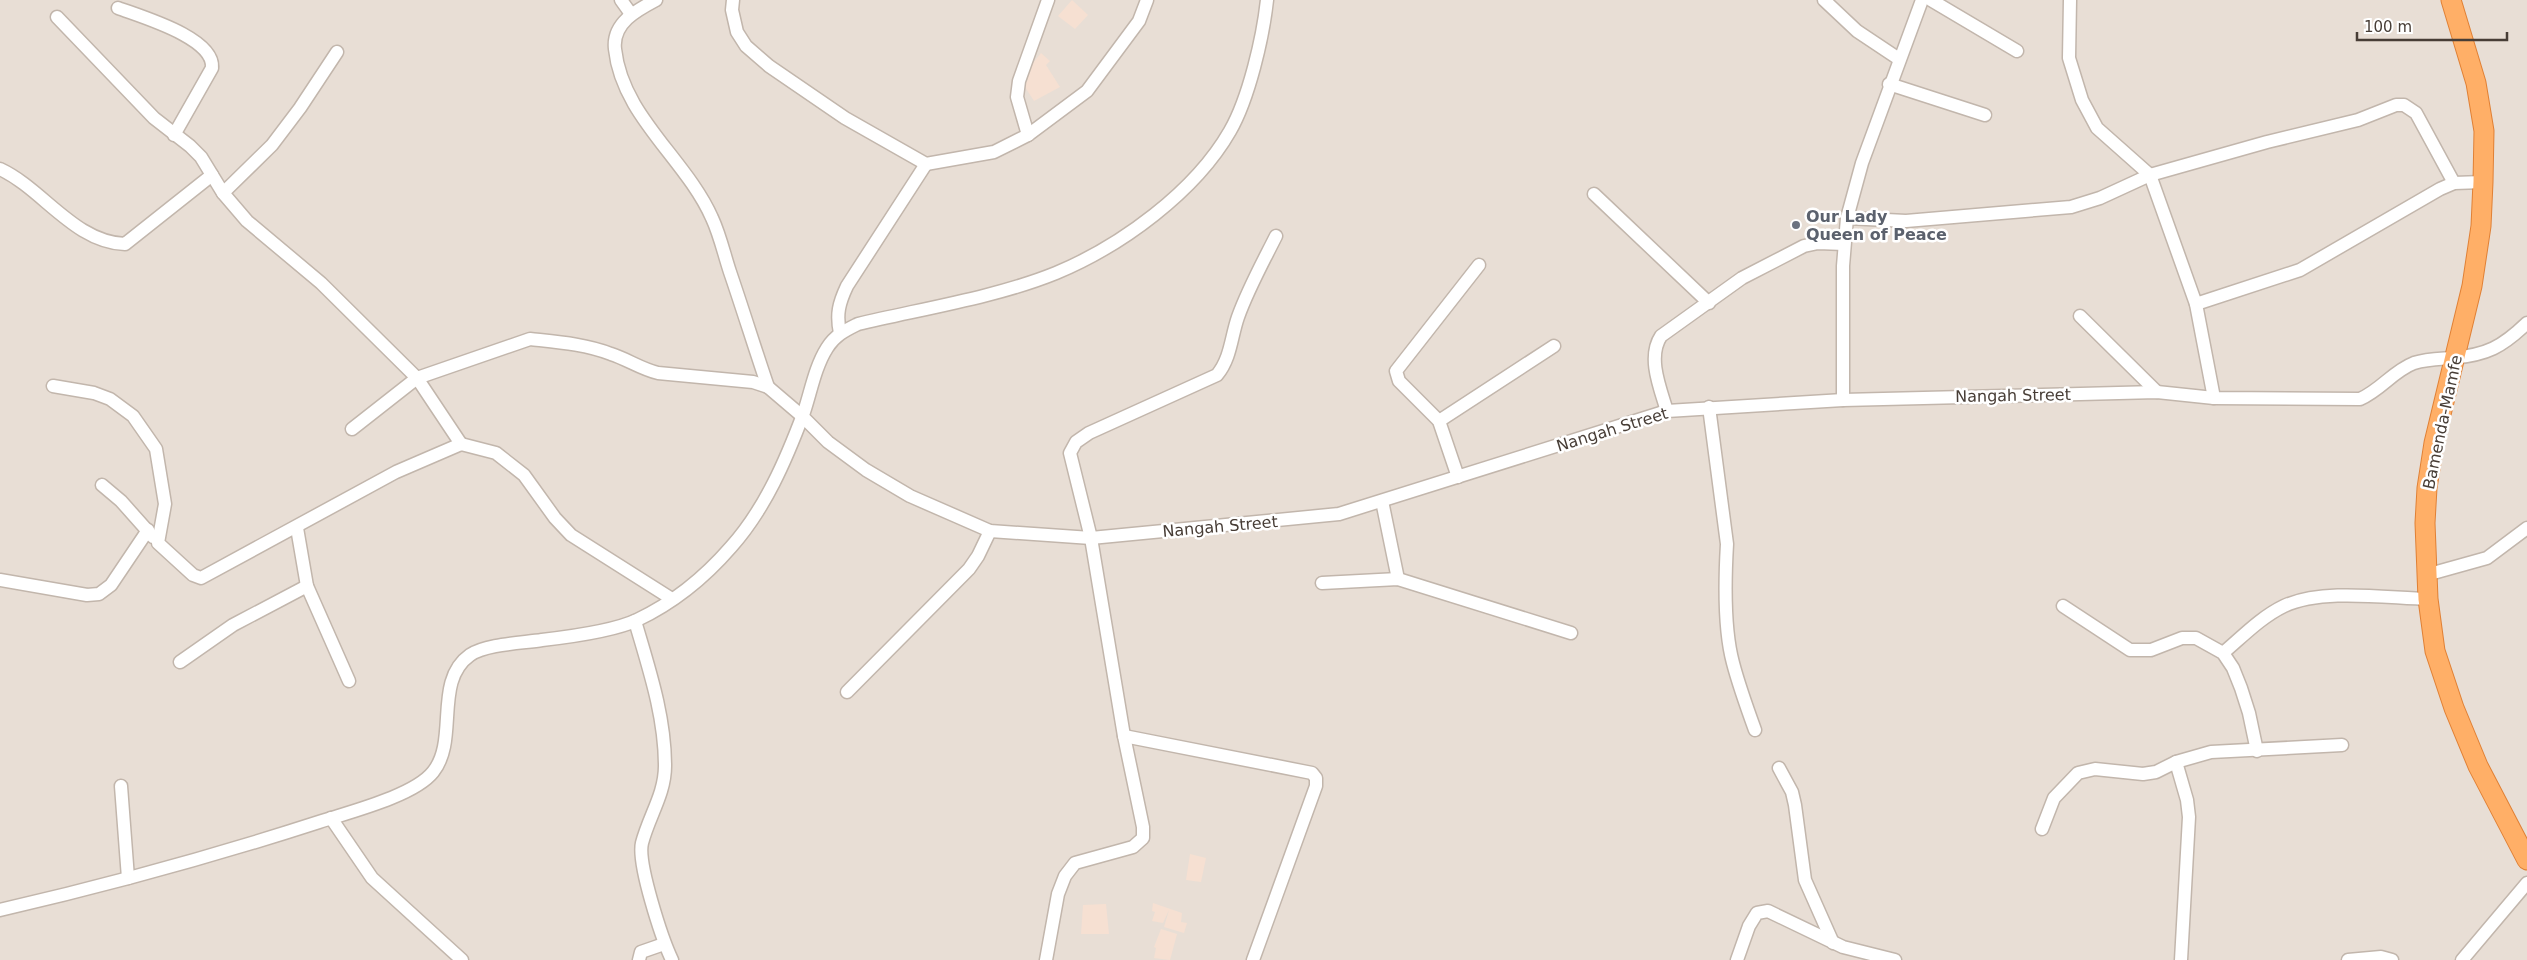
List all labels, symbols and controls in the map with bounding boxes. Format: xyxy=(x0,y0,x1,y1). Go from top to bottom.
scale bar xyxy=(2357,10,2507,42)
text: 100 m xyxy=(2364,18,2412,36)
place label: Our Lady Queen of Peace xyxy=(1806,207,1947,244)
marker: Our Lady Queen of Peace xyxy=(1790,219,1802,231)
street label: Bamenda-Mamfe xyxy=(2419,353,2466,491)
street label: Nangah Street xyxy=(1955,385,2071,406)
street label: Nangah Street xyxy=(1554,403,1670,455)
street label: Nangah Street xyxy=(1162,512,1279,541)

